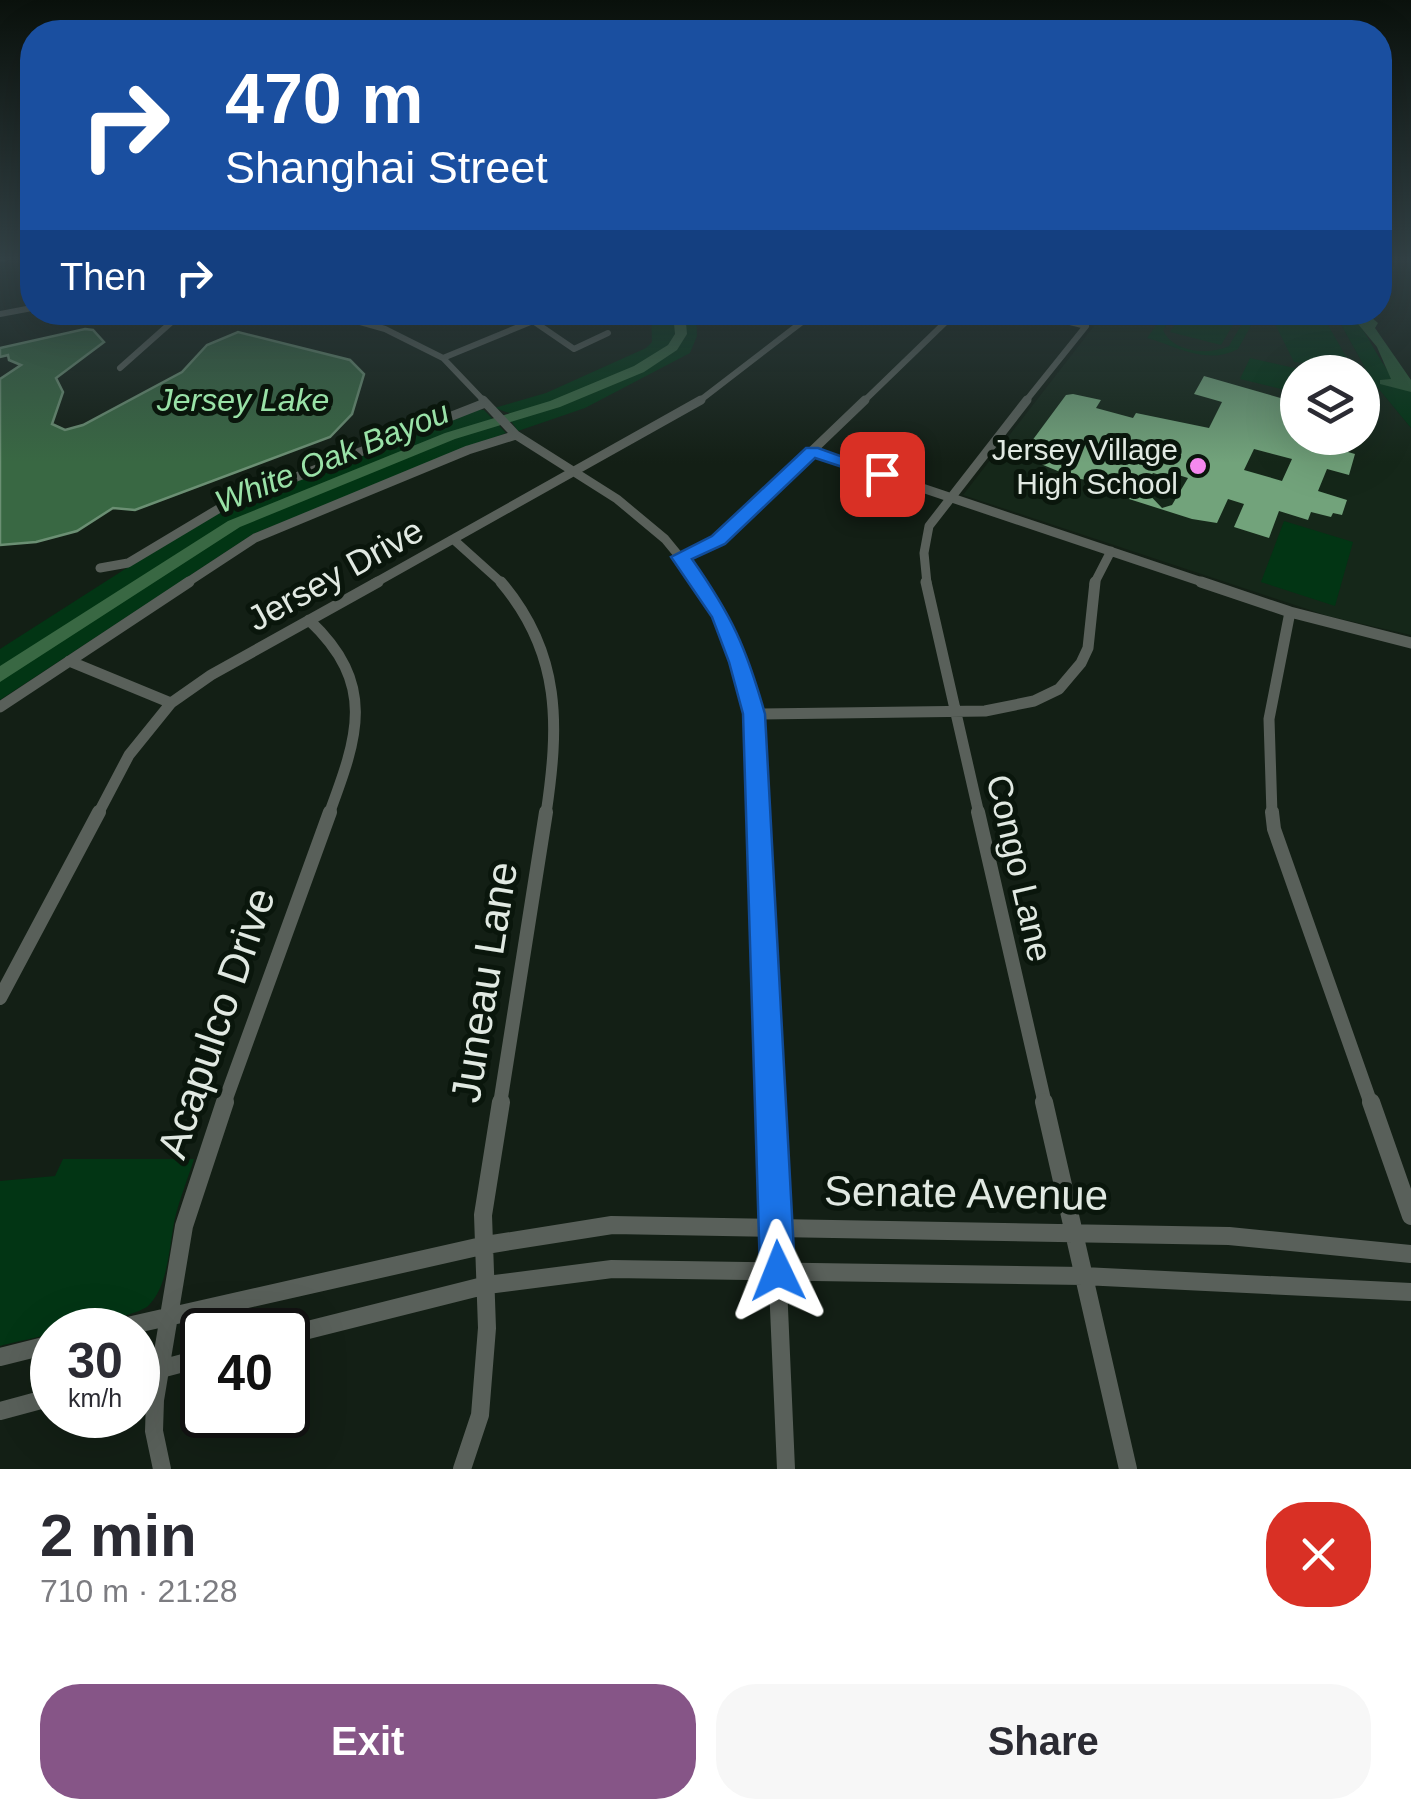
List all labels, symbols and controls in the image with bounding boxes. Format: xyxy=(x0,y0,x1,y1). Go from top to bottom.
icon: right xyxy=(60,60,190,190)
text: 470 m xyxy=(225,60,423,138)
text: Shanghai Street xyxy=(225,142,548,193)
icon: right xyxy=(167,250,222,305)
text: Then xyxy=(60,256,147,298)
map controls xyxy=(1280,355,1380,455)
button: layers xyxy=(1280,355,1380,455)
water label: Jersey Lake xyxy=(156,382,329,418)
water label: White Oak Bayou xyxy=(210,394,454,520)
pin xyxy=(840,432,925,517)
place label: Jersey Village High School xyxy=(992,433,1178,500)
icon: arrive xyxy=(855,447,910,502)
marker: Jersey Village High School xyxy=(1187,455,1209,477)
street label: Jersey Drive xyxy=(240,510,430,638)
street label: Congo Lane xyxy=(980,771,1060,965)
street label: Juneau Lane xyxy=(442,858,526,1106)
street label: Acapulco Drive xyxy=(148,882,284,1164)
street label: Senate Avenue xyxy=(824,1167,1108,1219)
position arrow xyxy=(726,1219,830,1323)
speed limit sign: 40 xyxy=(180,1308,310,1438)
text: 30 xyxy=(67,1333,123,1389)
text: km/h xyxy=(68,1384,122,1412)
text: 2 min xyxy=(40,1502,197,1569)
button: close xyxy=(1266,1502,1371,1607)
text: 710 m · 21:28 xyxy=(40,1573,237,1609)
button: Exit xyxy=(40,1684,696,1799)
button: Share xyxy=(716,1684,1371,1799)

